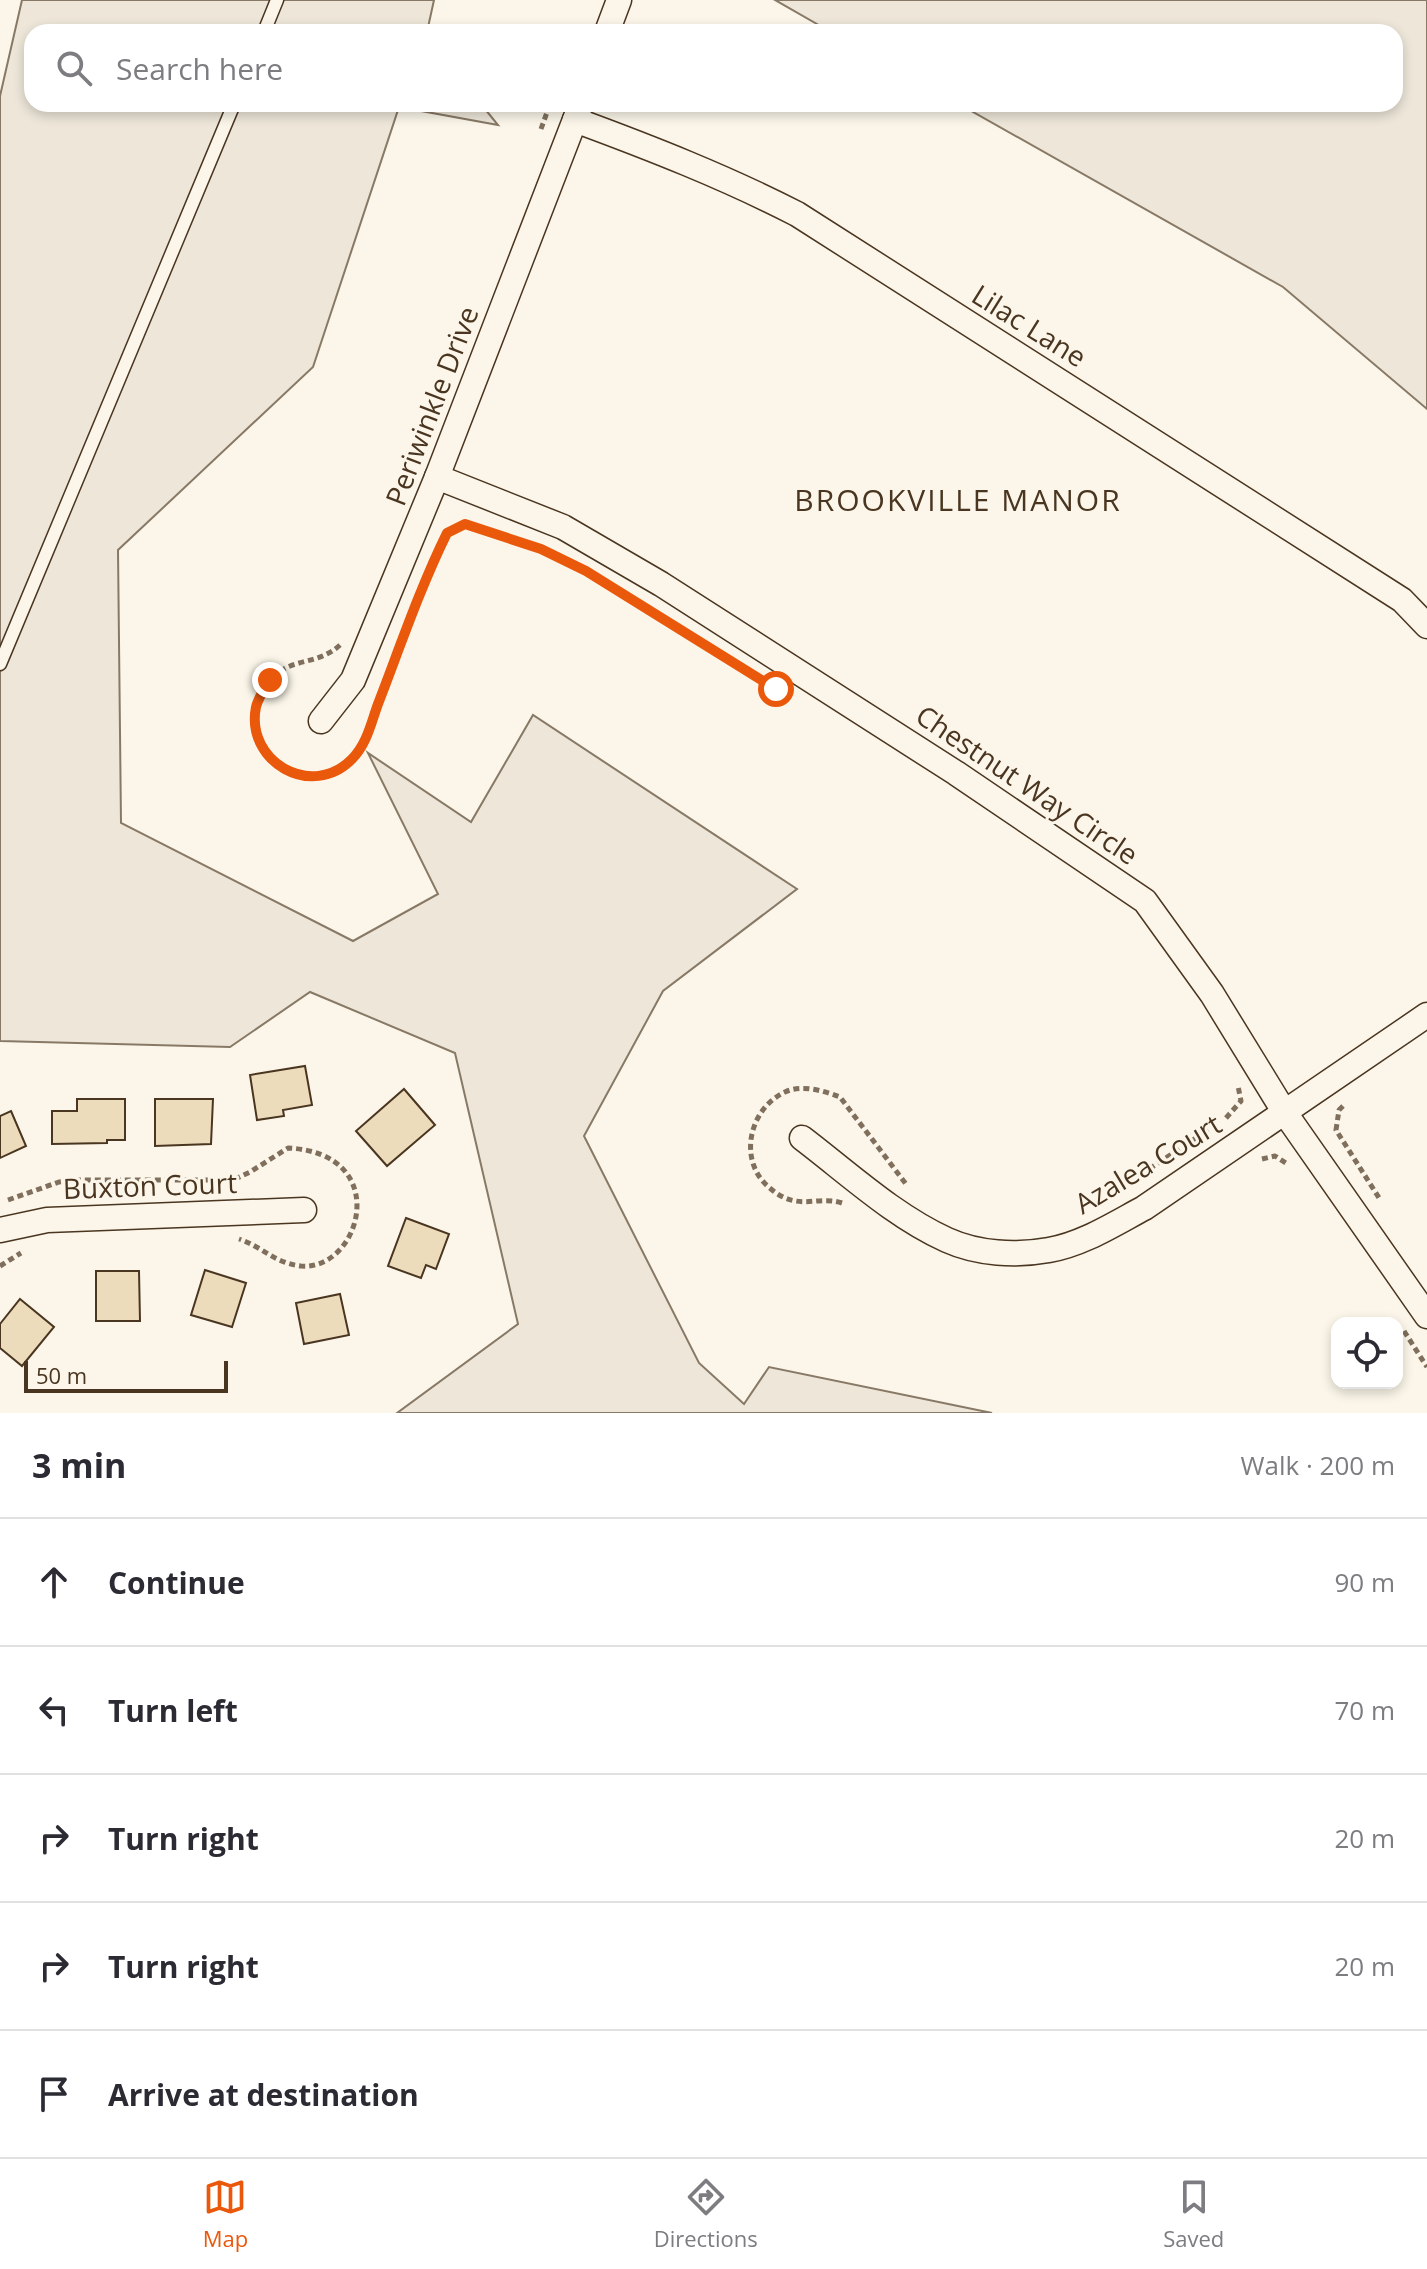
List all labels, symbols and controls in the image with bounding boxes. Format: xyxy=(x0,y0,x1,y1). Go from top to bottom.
search box xyxy=(24,24,1403,112)
icon: search xyxy=(52,46,96,90)
text: Search here xyxy=(116,48,283,89)
street label: Lilac Lane xyxy=(965,275,1094,375)
street label: Periwinkle Drive xyxy=(376,301,486,511)
district label: BROOKVILLE MANOR xyxy=(794,479,1122,520)
route end xyxy=(252,662,288,698)
route start xyxy=(758,671,794,707)
street label: Chestnut Way Circle xyxy=(909,696,1146,873)
street label: Azalea Court xyxy=(1067,1104,1228,1222)
street label: Buxton Court xyxy=(62,1163,238,1207)
map controls xyxy=(1331,1317,1403,1389)
button: locate xyxy=(1331,1317,1403,1389)
scale bar xyxy=(24,1357,228,1393)
text: 50 m xyxy=(36,1360,87,1390)
text: 3 min xyxy=(32,1442,126,1488)
text: Walk · 200 m xyxy=(1241,1447,1395,1483)
icon: ahead xyxy=(32,1560,76,1604)
text: Continue xyxy=(108,1562,245,1603)
text: 90 m xyxy=(1334,1564,1395,1600)
icon: left xyxy=(32,1688,76,1732)
text: Turn left xyxy=(108,1690,238,1731)
text: 70 m xyxy=(1334,1692,1395,1728)
icon: right xyxy=(32,1816,76,1860)
text: Turn right xyxy=(108,1818,259,1859)
text: 20 m xyxy=(1334,1820,1395,1856)
icon: right xyxy=(32,1944,76,1988)
text: Turn right xyxy=(108,1946,259,1987)
text: 20 m xyxy=(1334,1948,1395,1984)
icon: arrive xyxy=(32,2072,76,2116)
text: Arrive at destination xyxy=(108,2074,419,2115)
tab: Map xyxy=(203,2175,248,2253)
tab: Directions xyxy=(654,2175,758,2253)
tab: Saved xyxy=(1163,2175,1224,2253)

